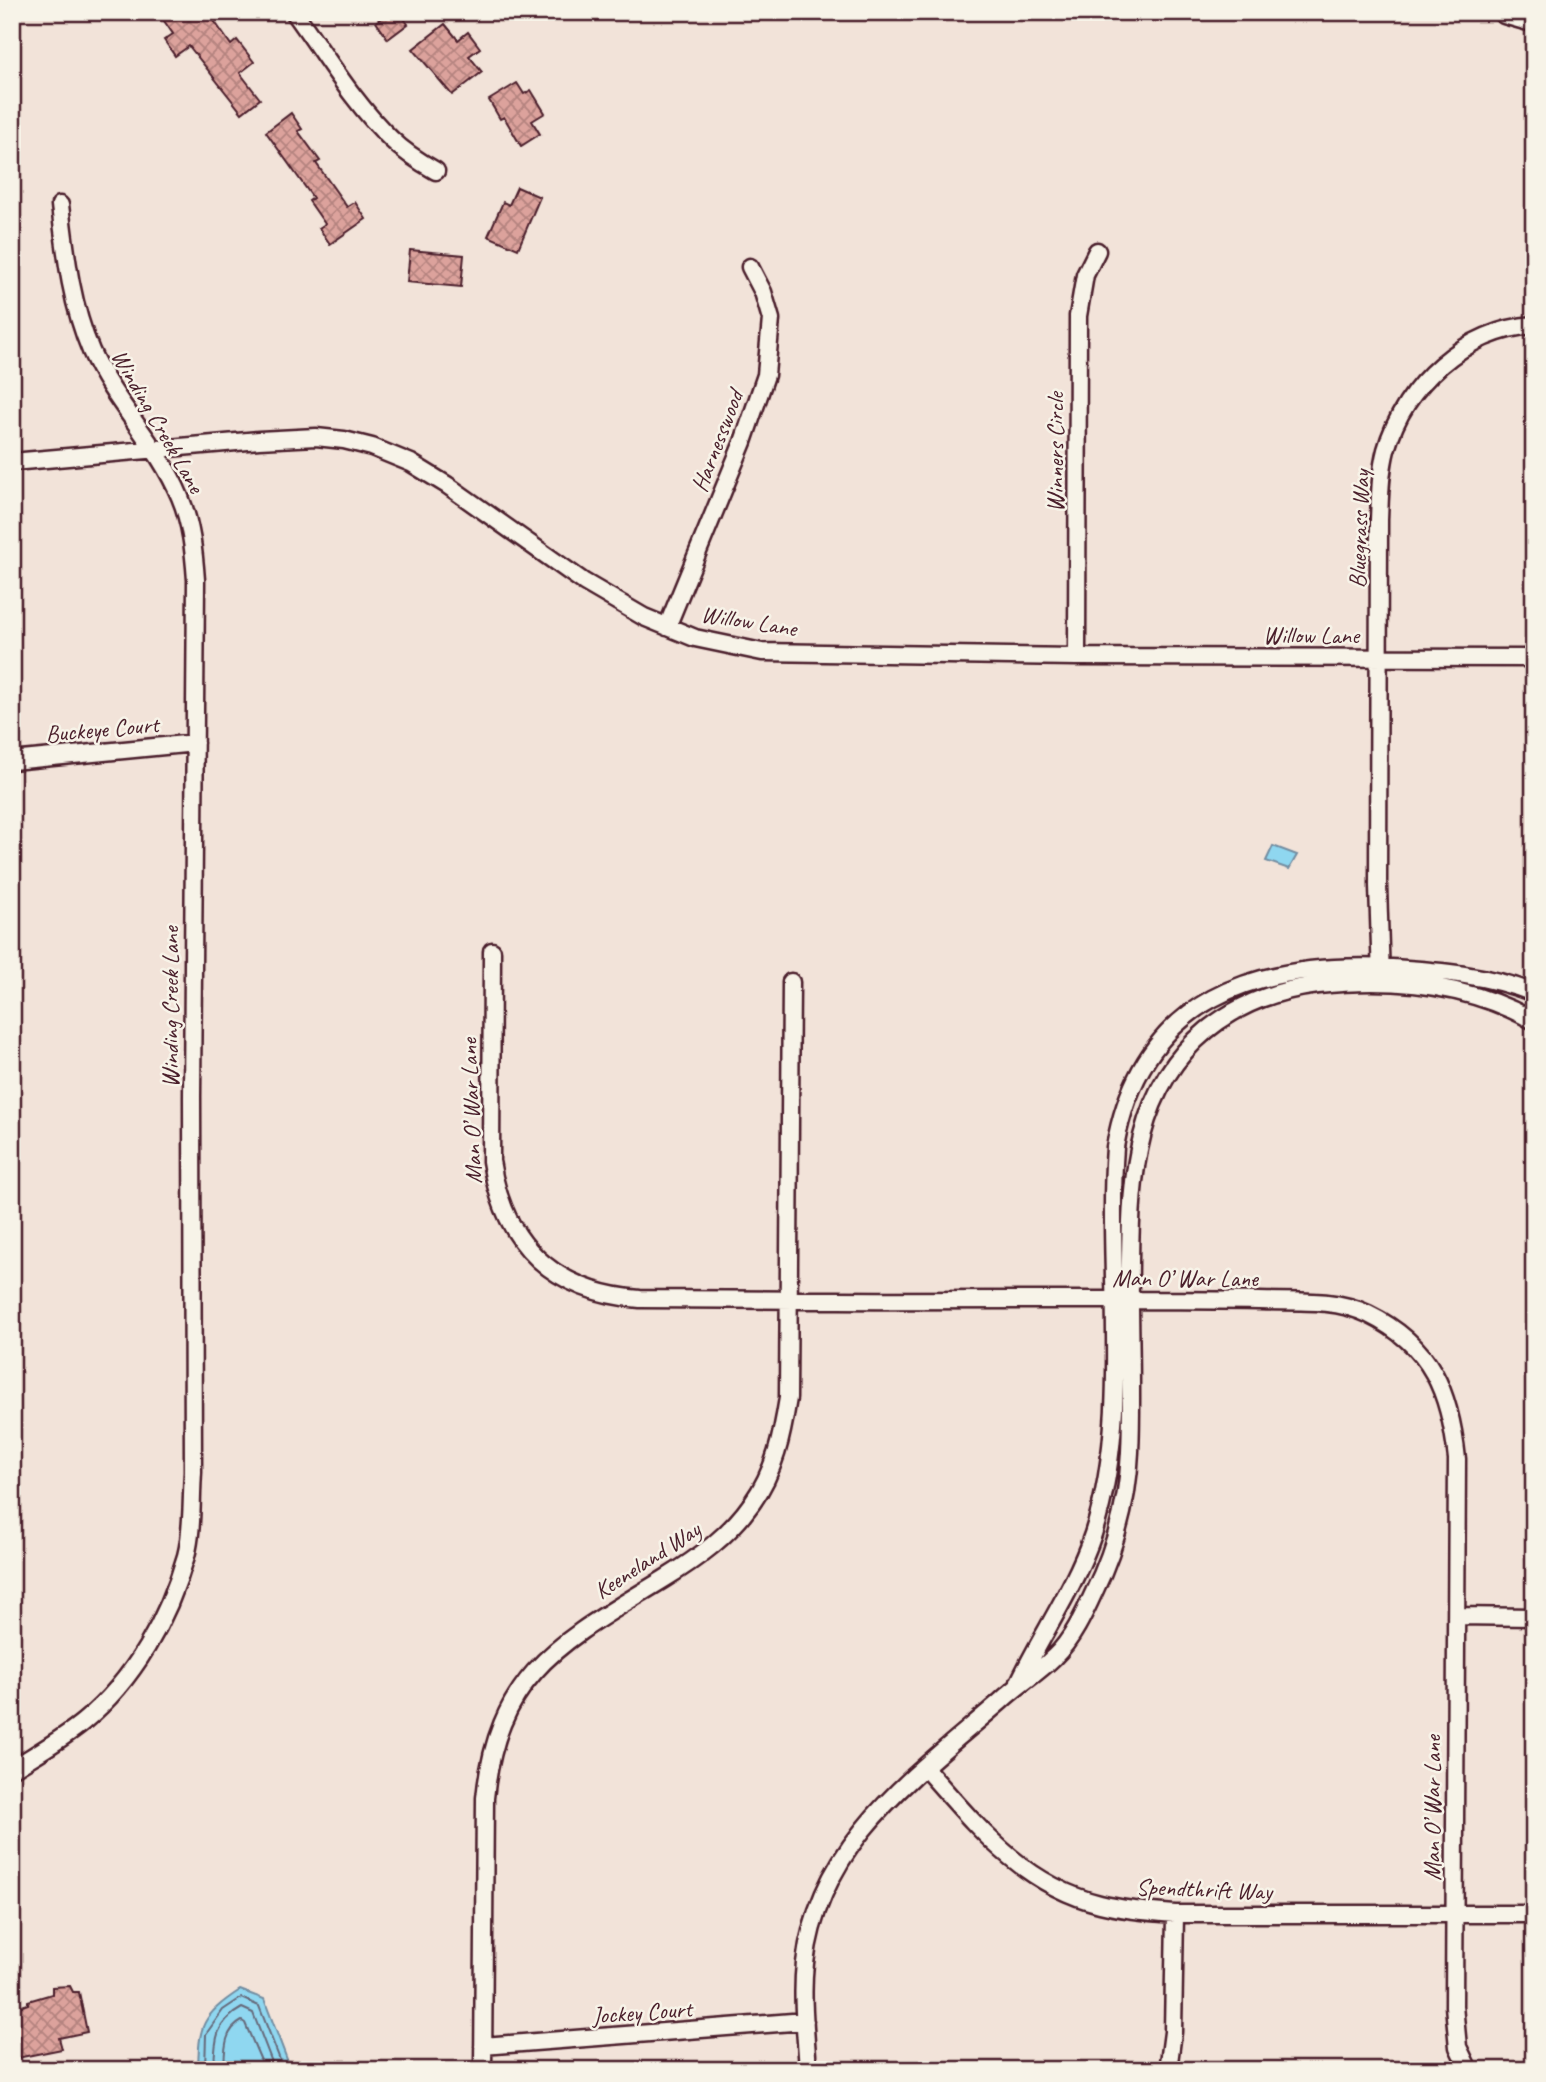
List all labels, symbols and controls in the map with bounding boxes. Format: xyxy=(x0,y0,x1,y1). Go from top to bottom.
street label: Winding Creek Lane xyxy=(105,344,212,500)
street label: Harnesswood xyxy=(684,383,751,496)
street label: Winners Circle xyxy=(1040,390,1070,512)
street label: Bluegrass Way xyxy=(1342,467,1376,589)
street label: Willow Lane xyxy=(699,599,801,644)
street label: Willow Lane xyxy=(1263,620,1361,650)
street label: Buckeye Court xyxy=(44,709,162,749)
street label: Winding Creek Lane xyxy=(155,924,185,1087)
street label: Man O’ War Lane xyxy=(453,1036,489,1184)
street label: Man O’ War Lane xyxy=(1112,1263,1260,1293)
street label: Keeneland Way xyxy=(588,1514,707,1605)
street label: Man O’ War Lane xyxy=(1417,1733,1447,1881)
street label: Spendthrift Way xyxy=(1136,1872,1274,1906)
street label: Jockey Court xyxy=(590,1993,695,2031)

